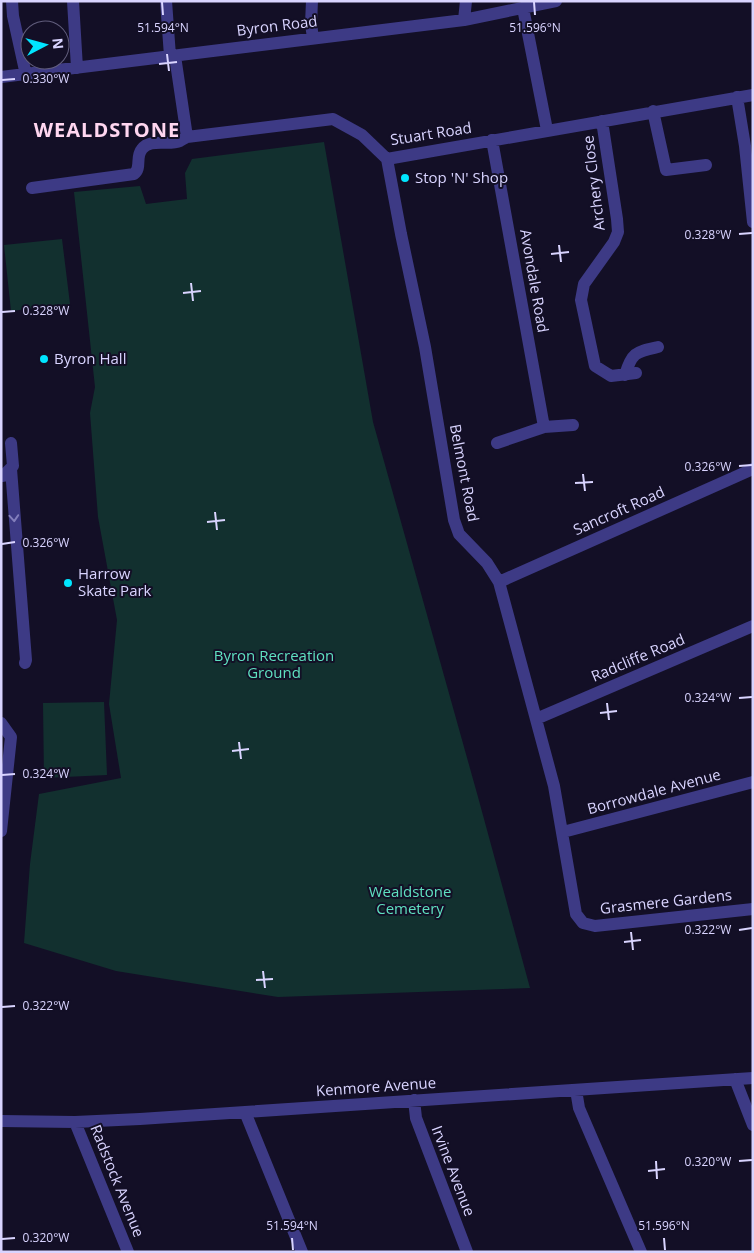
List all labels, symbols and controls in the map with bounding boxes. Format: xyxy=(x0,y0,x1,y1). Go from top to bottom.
street label: Byron Road xyxy=(235,10,318,40)
text: 51.594°N xyxy=(137,19,189,36)
text: 51.596°N xyxy=(509,19,561,36)
north arrow xyxy=(20,20,70,70)
text: N xyxy=(48,37,68,50)
text: 0.330°W xyxy=(23,70,69,87)
district label: WEALDSTONE xyxy=(34,116,180,143)
street label: Stuart Road xyxy=(389,117,473,149)
street label: Archery Close xyxy=(577,134,609,232)
place label: Stop 'N' Shop xyxy=(415,167,508,187)
marker: Stop 'N' Shop xyxy=(399,172,411,184)
text: 0.328°W xyxy=(685,226,731,243)
street label: Avondale Road xyxy=(516,228,554,334)
text: 0.328°W xyxy=(23,302,69,319)
place label: Byron Hall xyxy=(54,348,126,368)
marker: Byron Hall xyxy=(38,353,50,365)
street label: Belmont Road xyxy=(446,422,484,523)
text: 0.326°W xyxy=(685,458,731,475)
street label: Sancroft Road xyxy=(570,481,668,539)
one-way arrow xyxy=(9,514,20,522)
text: 0.326°W xyxy=(23,534,69,551)
place label: Harrow Skate Park xyxy=(78,563,152,600)
marker: Harrow Skate Park xyxy=(62,577,74,589)
street label: Radcliffe Road xyxy=(588,628,687,686)
park label: Byron Recreation Ground xyxy=(214,645,334,682)
text: 0.324°W xyxy=(685,689,731,706)
street label: Borrowdale Avenue xyxy=(585,764,723,818)
text: 0.324°W xyxy=(23,765,69,782)
park label: Wealdstone Cemetery xyxy=(369,881,451,918)
street label: Grasmere Gardens xyxy=(599,884,733,918)
text: 0.322°W xyxy=(685,921,731,938)
text: 0.322°W xyxy=(23,997,69,1014)
street label: Kenmore Avenue xyxy=(315,1072,437,1100)
street label: Radstock Avenue xyxy=(86,1121,150,1240)
street label: Irvine Avenue xyxy=(428,1123,480,1219)
text: 0.320°W xyxy=(685,1153,731,1170)
text: 51.594°N xyxy=(266,1217,318,1234)
text: 51.596°N xyxy=(638,1217,690,1234)
text: 0.320°W xyxy=(23,1229,69,1246)

